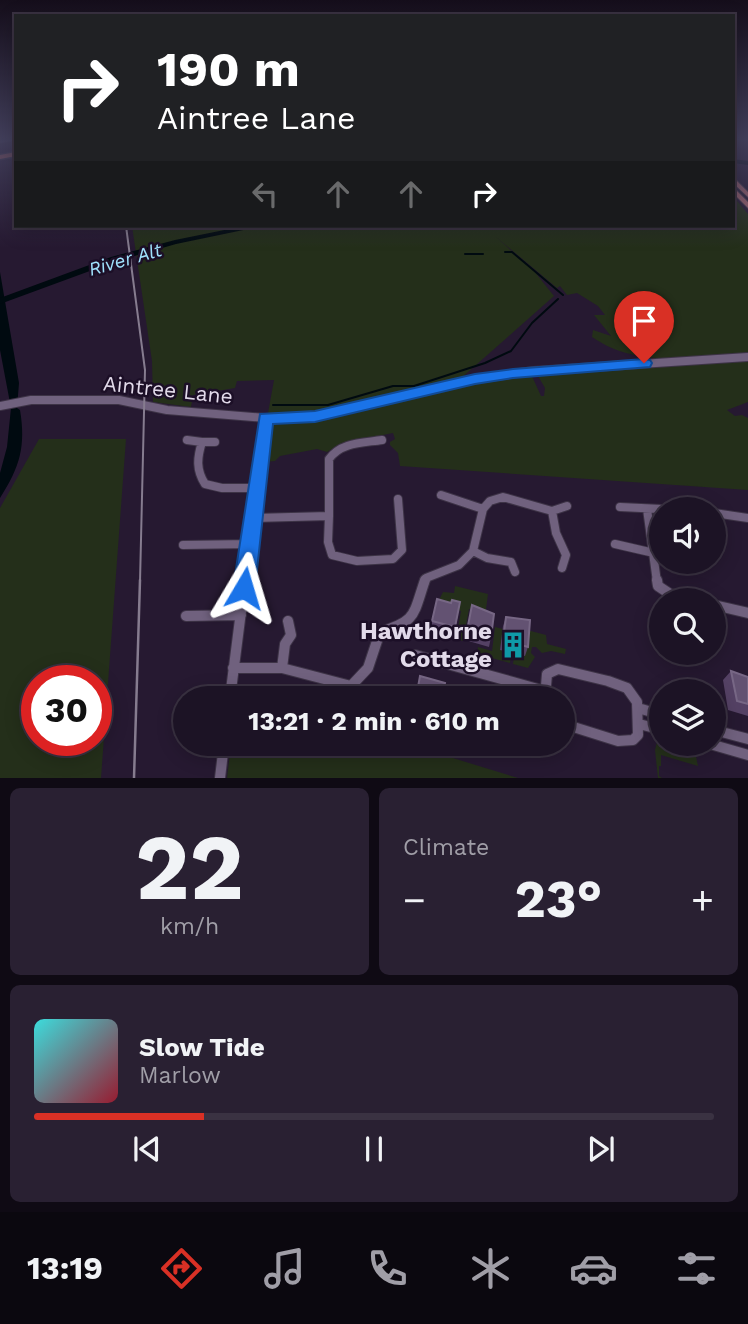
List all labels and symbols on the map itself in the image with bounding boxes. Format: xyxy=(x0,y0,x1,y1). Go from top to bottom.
water label: River Alt xyxy=(86,238,165,281)
pin xyxy=(614,291,674,363)
street label: Aintree Lane xyxy=(102,370,234,409)
position arrow xyxy=(207,551,281,625)
place label: Hawthorne Cottage xyxy=(360,617,492,673)
building icon: Hawthorne Cottage xyxy=(498,630,528,660)
speed limit sign: 30 xyxy=(21,665,112,756)

